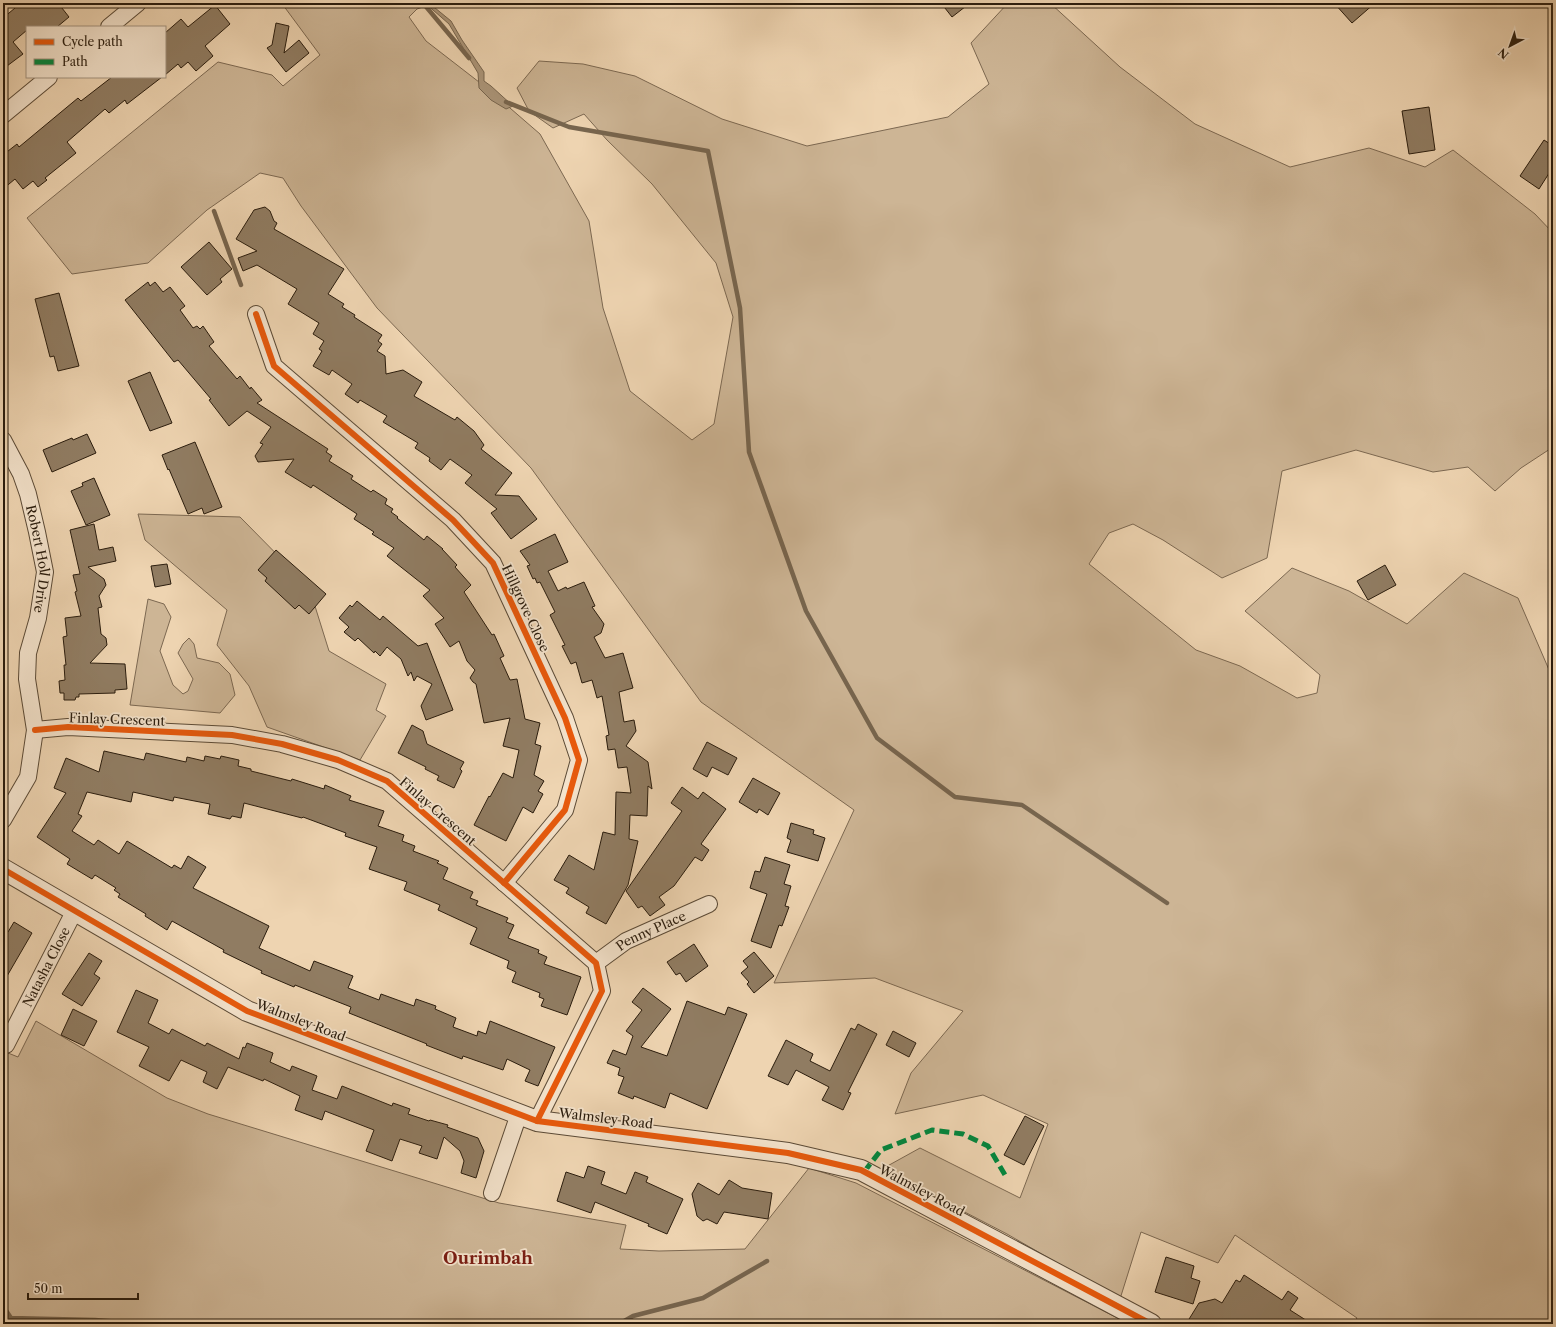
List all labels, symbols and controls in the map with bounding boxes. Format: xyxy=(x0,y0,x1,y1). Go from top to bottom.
legend xyxy=(26,26,166,78)
north arrow xyxy=(1490,26,1530,66)
text: Cycle path xyxy=(62,34,123,49)
text: N xyxy=(1495,45,1512,62)
text: Path xyxy=(62,54,88,69)
street label: Robert Holl Drive xyxy=(23,503,53,614)
street label: Hillgrove Close xyxy=(499,562,553,654)
street label: Finlay Crescent xyxy=(69,709,166,729)
street label: Finlay Crescent xyxy=(396,773,480,849)
street label: Penny Place xyxy=(613,907,688,954)
street label: Natasha Close xyxy=(19,924,73,1009)
street label: Walmsley Road xyxy=(253,995,348,1044)
street label: Walmsley Road xyxy=(557,1104,654,1132)
street label: Walmsley Road xyxy=(875,1160,968,1219)
district label: Ourimbah xyxy=(443,1248,533,1268)
scale bar xyxy=(28,1275,138,1301)
text: 50 m xyxy=(34,1281,63,1296)

